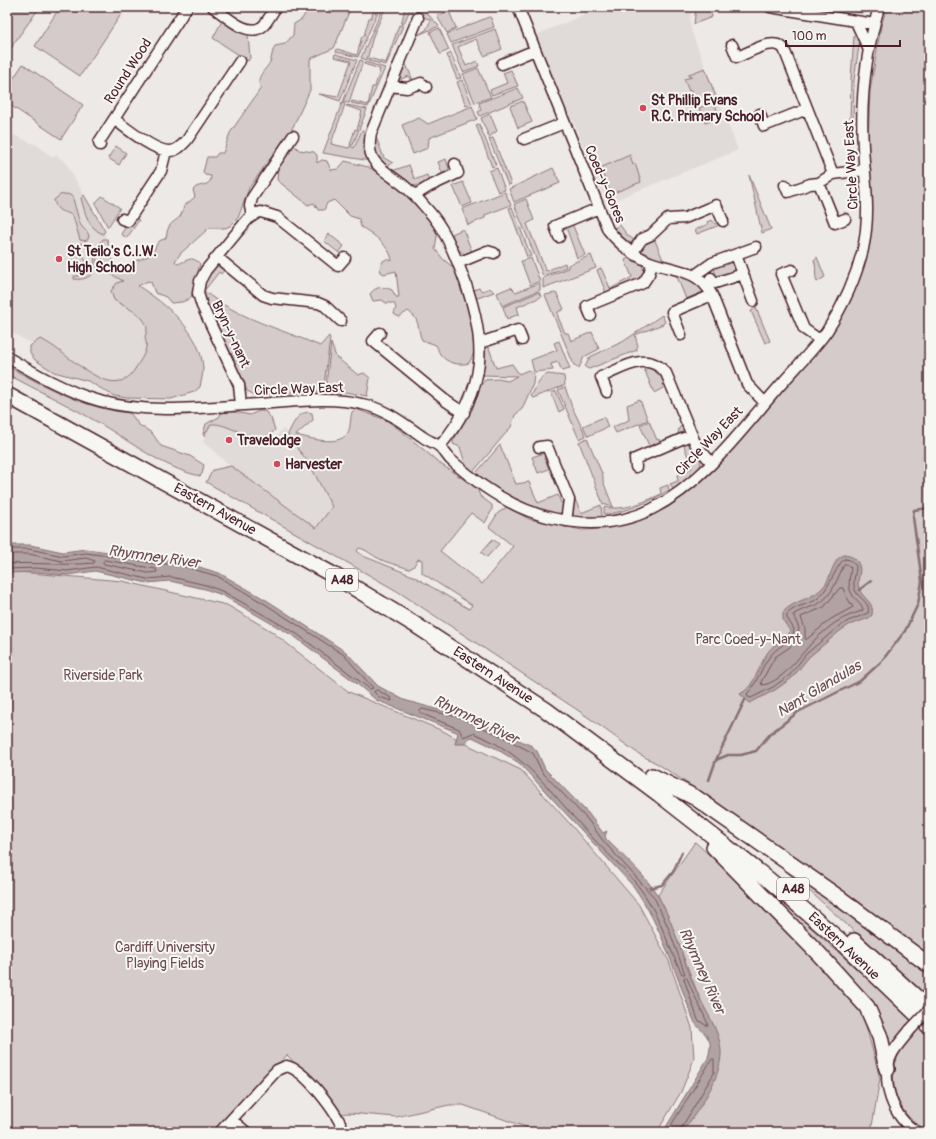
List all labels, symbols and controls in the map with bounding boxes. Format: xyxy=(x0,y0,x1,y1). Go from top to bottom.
scale bar xyxy=(786,22,900,48)
text: 100 m xyxy=(792,29,827,44)
street label: Round Wood xyxy=(101,35,155,107)
place label: St Phillip Evans R.C. Primary School xyxy=(651,92,765,125)
marker: St Phillip Evans R.C. Primary School xyxy=(638,103,648,113)
street label: Circle Way East xyxy=(840,119,862,210)
street label: Coed-y-Gores xyxy=(581,143,629,226)
place label: St Teilo's C.I.W. High School xyxy=(67,243,157,276)
marker: St Teilo's C.I.W. High School xyxy=(54,254,64,264)
street label: Bryn-y-nant xyxy=(208,298,254,371)
street label: Circle Way East xyxy=(254,379,344,399)
street label: Circle Way East xyxy=(672,403,747,479)
place label: Travelodge xyxy=(236,432,302,449)
marker: Travelodge xyxy=(224,435,234,445)
place label: Harvester xyxy=(285,456,343,473)
marker: Harvester xyxy=(272,459,282,469)
street label: Eastern Avenue xyxy=(171,479,259,539)
water label: Rhymney River xyxy=(107,541,203,573)
road number: A48 xyxy=(326,569,358,591)
park label: Parc Coed-y-Nant xyxy=(695,631,801,648)
street label: Eastern Avenue xyxy=(450,643,536,707)
water label: Nant Glandulas xyxy=(773,655,866,722)
park label: Riverside Park xyxy=(63,667,143,684)
water label: Rhymney River xyxy=(430,691,523,749)
road number: A48 xyxy=(777,878,809,900)
street label: Eastern Avenue xyxy=(805,909,883,984)
water label: Rhymney River xyxy=(675,925,730,1019)
park label: Cardiff University Playing Fields xyxy=(115,939,215,972)

